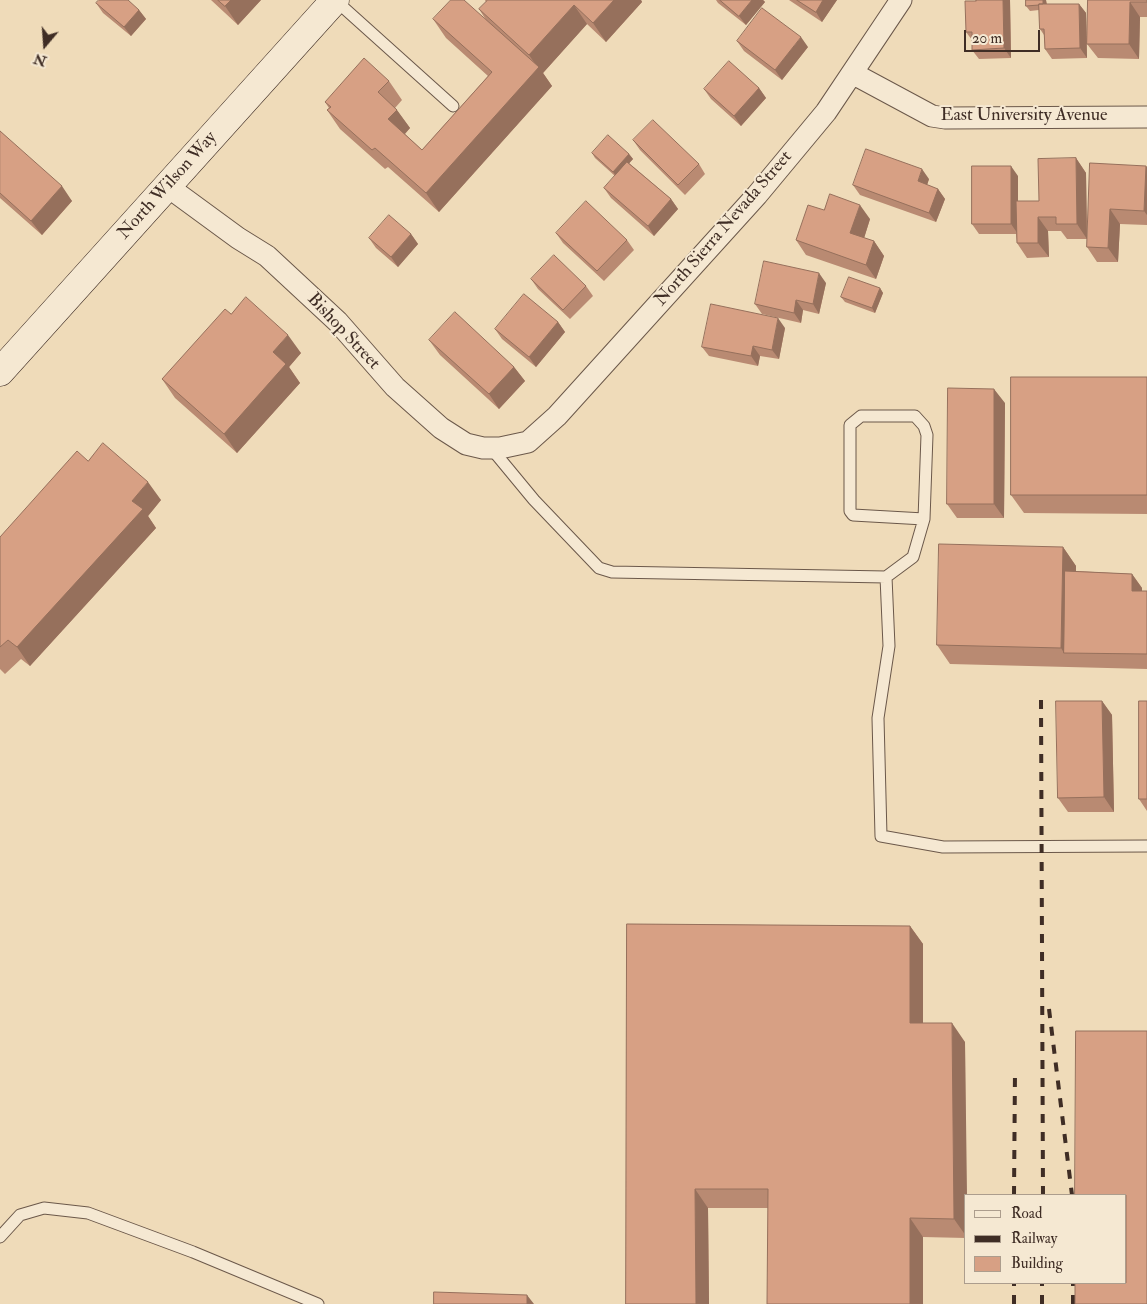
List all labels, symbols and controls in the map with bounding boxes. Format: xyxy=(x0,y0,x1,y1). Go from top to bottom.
north arrow xyxy=(20,20,70,70)
scale bar xyxy=(967,20,1043,52)
text: 20 m xyxy=(972,29,1002,48)
text: N xyxy=(32,50,49,70)
street label: East University Avenue xyxy=(940,105,1108,127)
street label: North Wilson Way xyxy=(114,128,222,244)
street label: North Sierra Nevada Street xyxy=(651,147,797,311)
street label: Bishop Street xyxy=(302,289,384,375)
legend xyxy=(964,1194,1127,1284)
text: Road xyxy=(1011,1204,1042,1223)
text: Railway xyxy=(1011,1229,1057,1248)
text: Building xyxy=(1011,1254,1063,1273)

